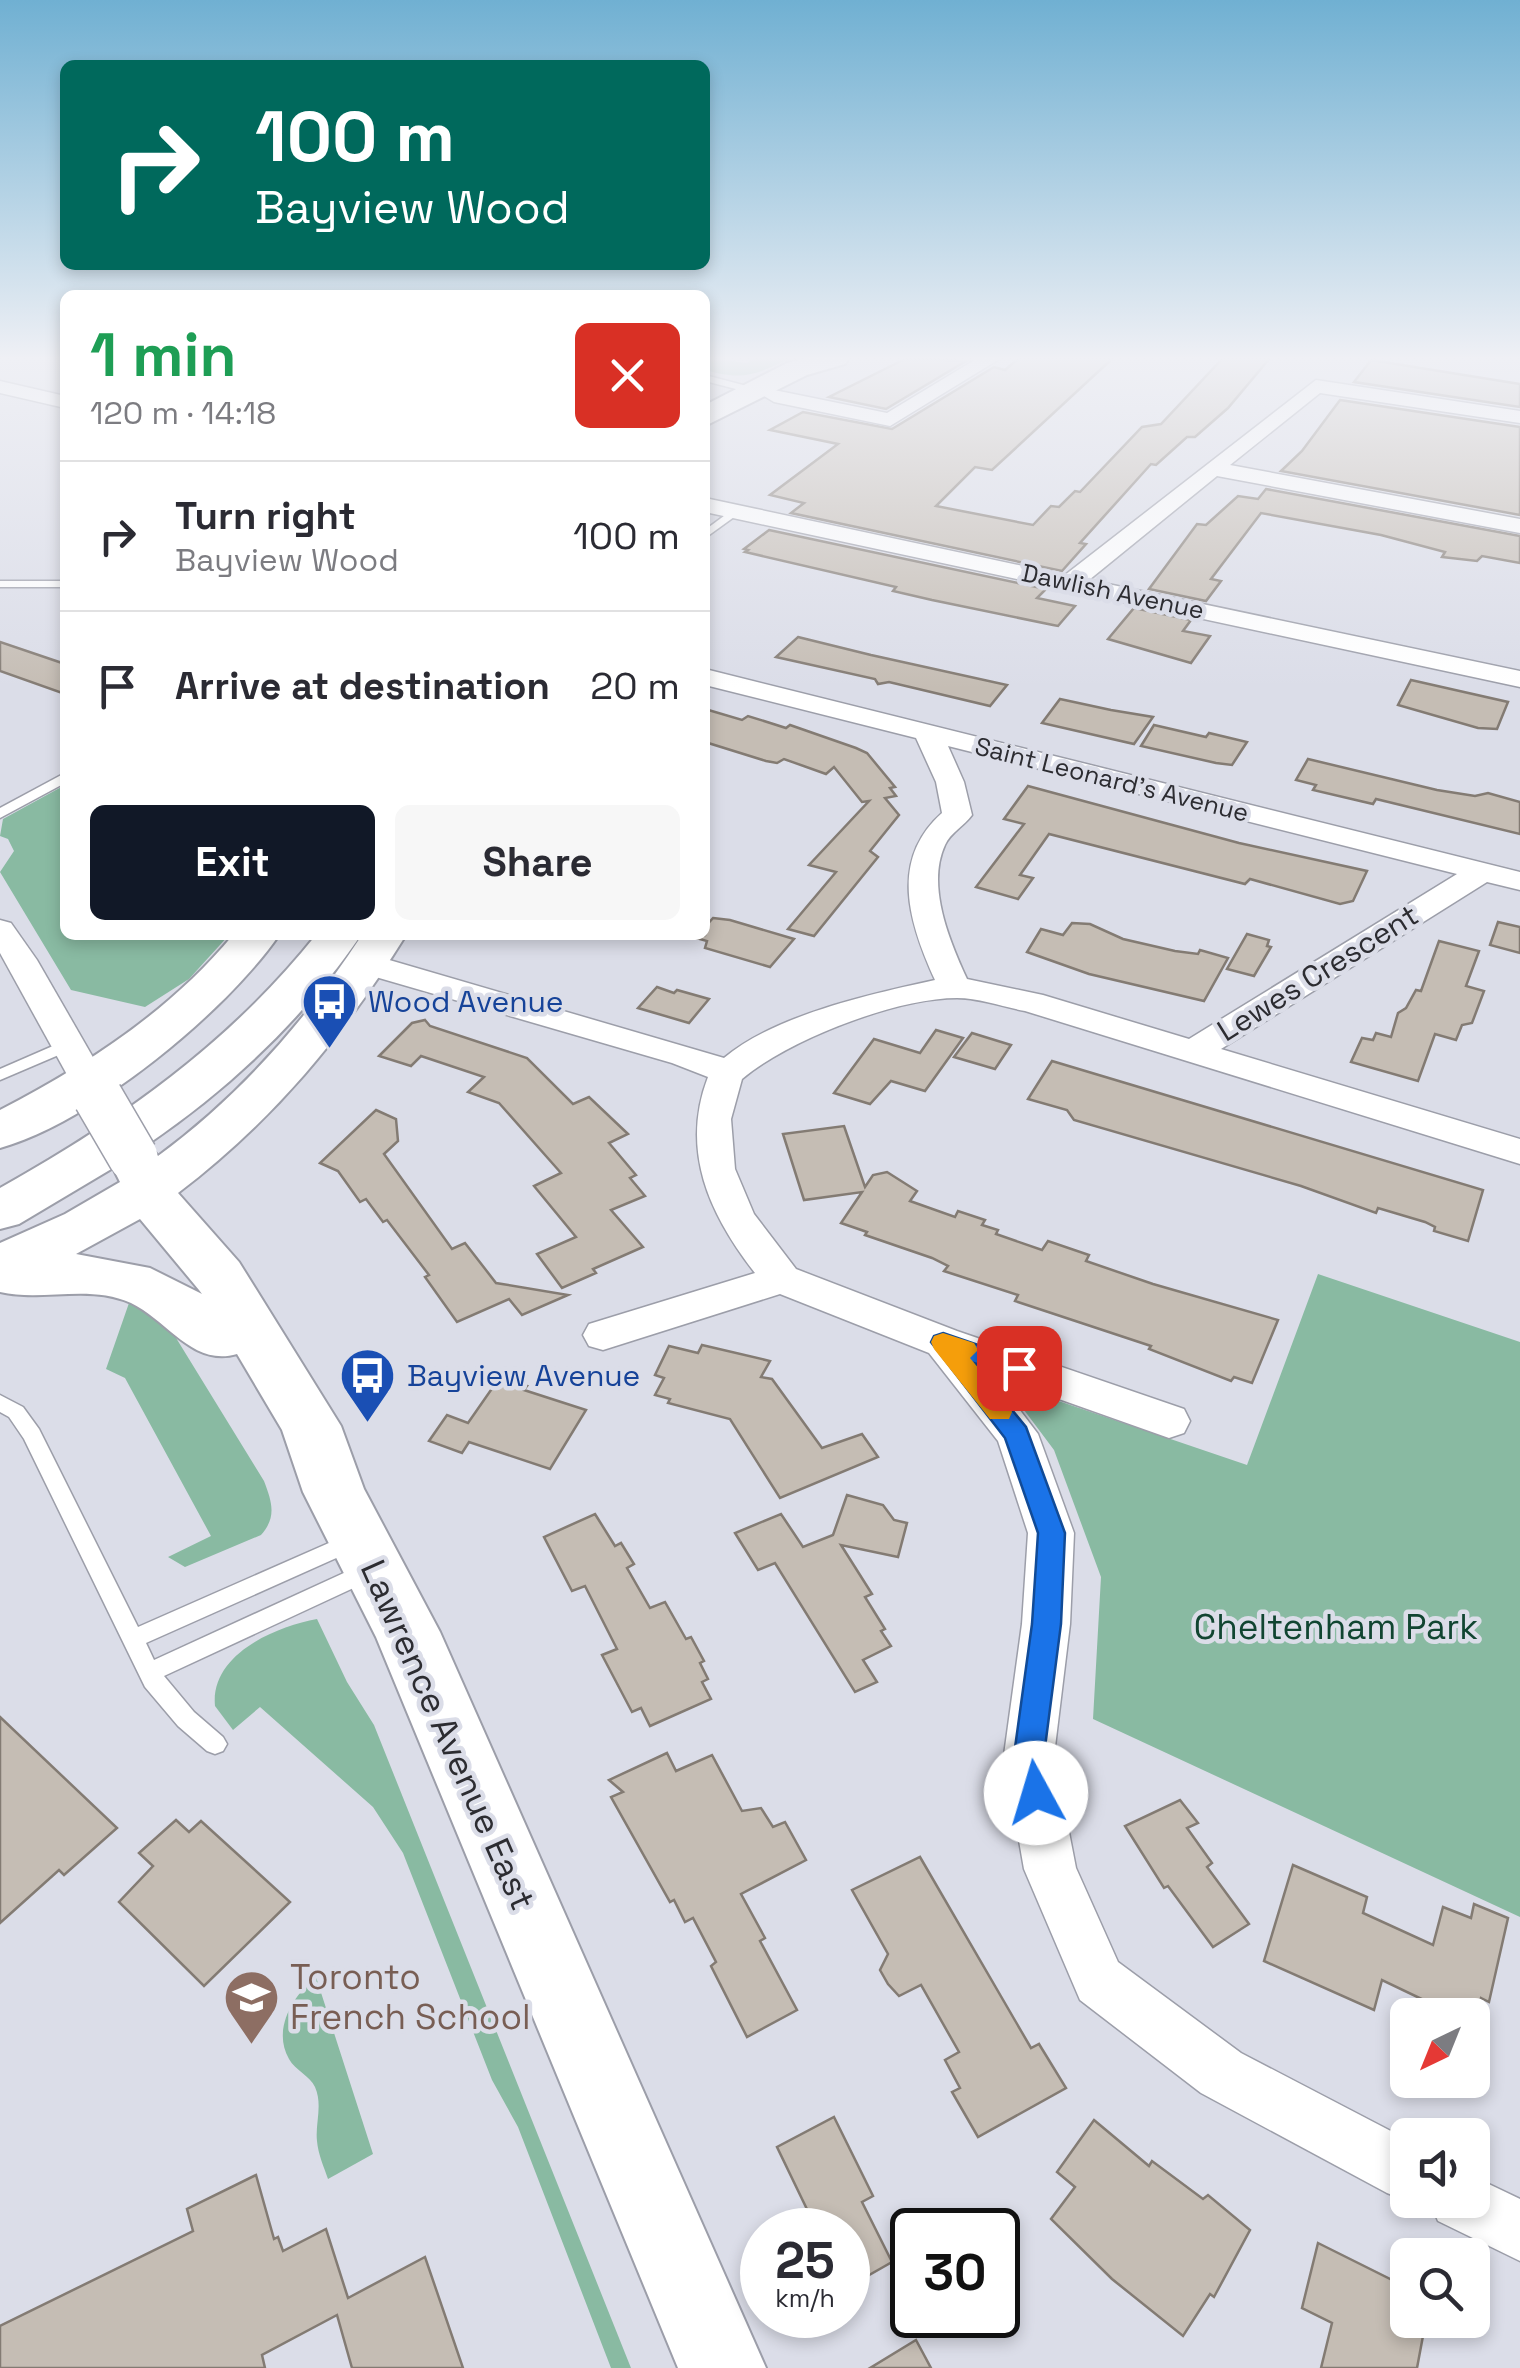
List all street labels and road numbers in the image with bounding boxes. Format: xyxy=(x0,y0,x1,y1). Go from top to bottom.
street label: Dawlish Avenue xyxy=(1019,556,1207,626)
street label: Saint Leonard's Avenue xyxy=(972,729,1252,829)
street label: Lewes Crescent xyxy=(1210,895,1426,1050)
street label: Lawrence Avenue East xyxy=(351,1553,545,1917)

